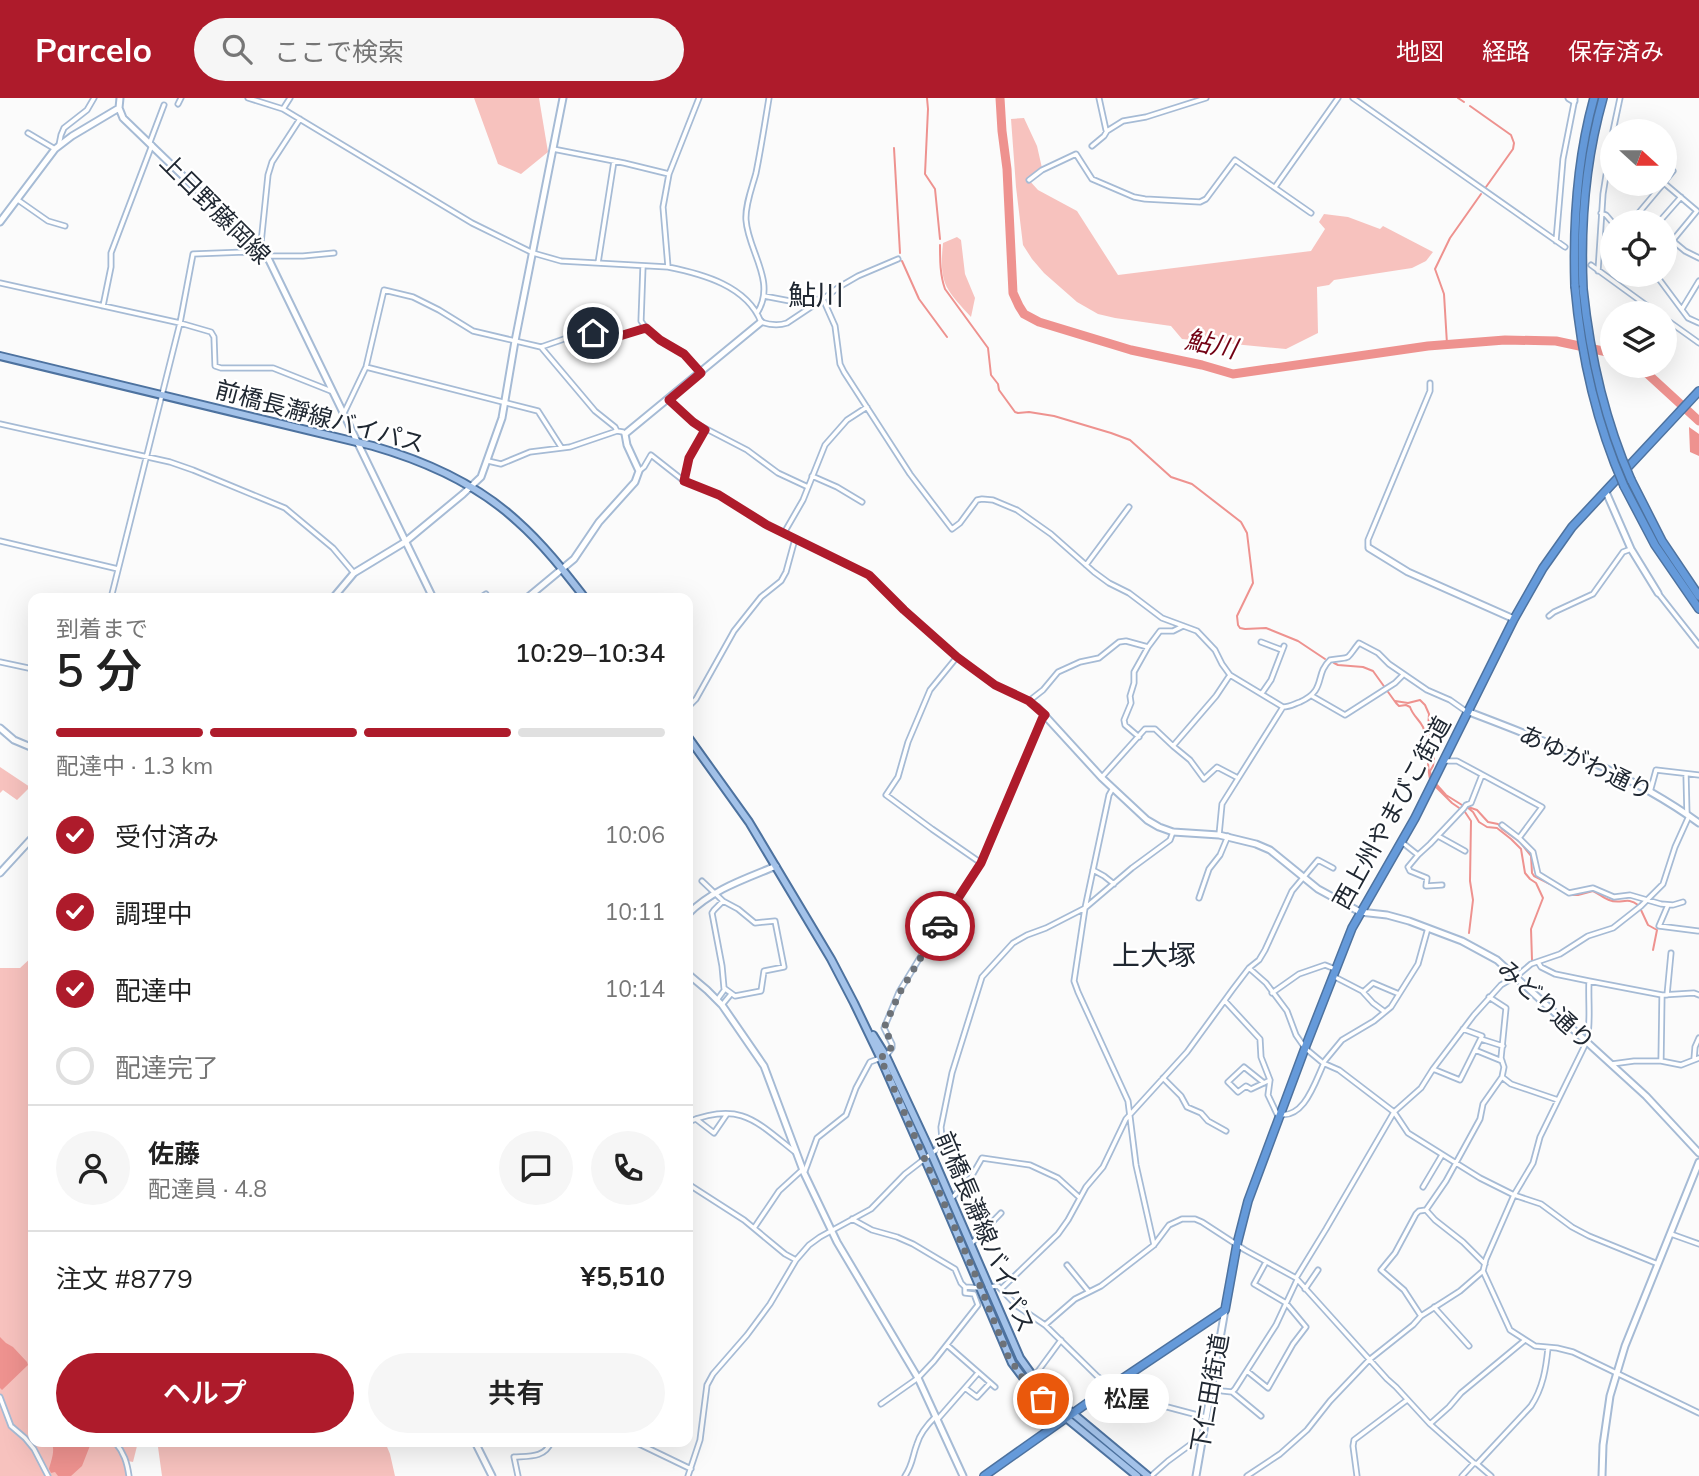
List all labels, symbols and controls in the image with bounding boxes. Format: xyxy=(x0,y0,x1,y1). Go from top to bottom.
search box xyxy=(194,18,684,81)
text: Parcelo xyxy=(35,29,152,70)
icon: search xyxy=(218,30,256,68)
text: ここで検索 xyxy=(274,35,404,68)
text: 地図 xyxy=(1396,36,1444,66)
text: 経路 xyxy=(1482,36,1530,66)
text: 保存済み xyxy=(1568,36,1664,66)
north arrow xyxy=(1600,119,1676,196)
map controls xyxy=(1600,119,1677,378)
street label: 上日野藤岡線 xyxy=(154,147,277,270)
button: locate xyxy=(1600,210,1677,287)
district label: 鮎川 xyxy=(788,277,844,312)
button: layers xyxy=(1600,301,1677,378)
pin xyxy=(563,303,623,363)
icon: home xyxy=(574,314,612,352)
water label: 鮎川 xyxy=(1182,322,1243,366)
street label: 前橋長瀞線バイパス xyxy=(212,374,428,458)
text: 到着まで xyxy=(56,614,148,643)
text: 10:29–10:34 xyxy=(515,636,665,669)
text: 5 分 xyxy=(56,641,142,699)
street label: 西上州やまびこ街道 xyxy=(1326,711,1457,914)
street label: あゆがわ通り xyxy=(1515,718,1658,806)
text: 配達中 · 1.3 km xyxy=(56,751,213,780)
icon: check xyxy=(56,816,94,854)
text: 受付済み xyxy=(115,820,219,853)
text: 10:06 xyxy=(605,820,665,849)
courier xyxy=(905,891,975,961)
icon: check xyxy=(56,893,94,931)
text: 調理中 xyxy=(115,897,193,930)
text: 10:11 xyxy=(605,897,665,926)
icon: car xyxy=(921,907,959,945)
district label: 上大塚 xyxy=(1112,937,1196,972)
street label: みどり通り xyxy=(1492,953,1601,1056)
icon: check xyxy=(56,970,94,1008)
text: 配達中 xyxy=(115,974,193,1007)
text: 10:14 xyxy=(605,974,665,1003)
text: 配達完了 xyxy=(115,1051,219,1084)
street label: 前橋長瀞線バイパス xyxy=(930,1127,1042,1337)
button: person xyxy=(56,1131,130,1205)
button: chat xyxy=(499,1131,573,1205)
button: phone xyxy=(591,1131,665,1205)
text: 佐藤 xyxy=(148,1137,200,1170)
text: 配達員 · 4.8 xyxy=(148,1174,267,1203)
text: ¥5,510 xyxy=(581,1260,665,1293)
text: 注文 #8779 xyxy=(56,1262,193,1295)
street label: 下仁田街道 xyxy=(1184,1331,1234,1455)
button: ヘルプ xyxy=(56,1353,354,1433)
button: 共有 xyxy=(368,1353,665,1433)
pin xyxy=(1013,1369,1073,1429)
callout: 松屋 xyxy=(1085,1374,1169,1424)
icon: bag xyxy=(1024,1380,1062,1418)
text: 松屋 xyxy=(1104,1384,1150,1413)

